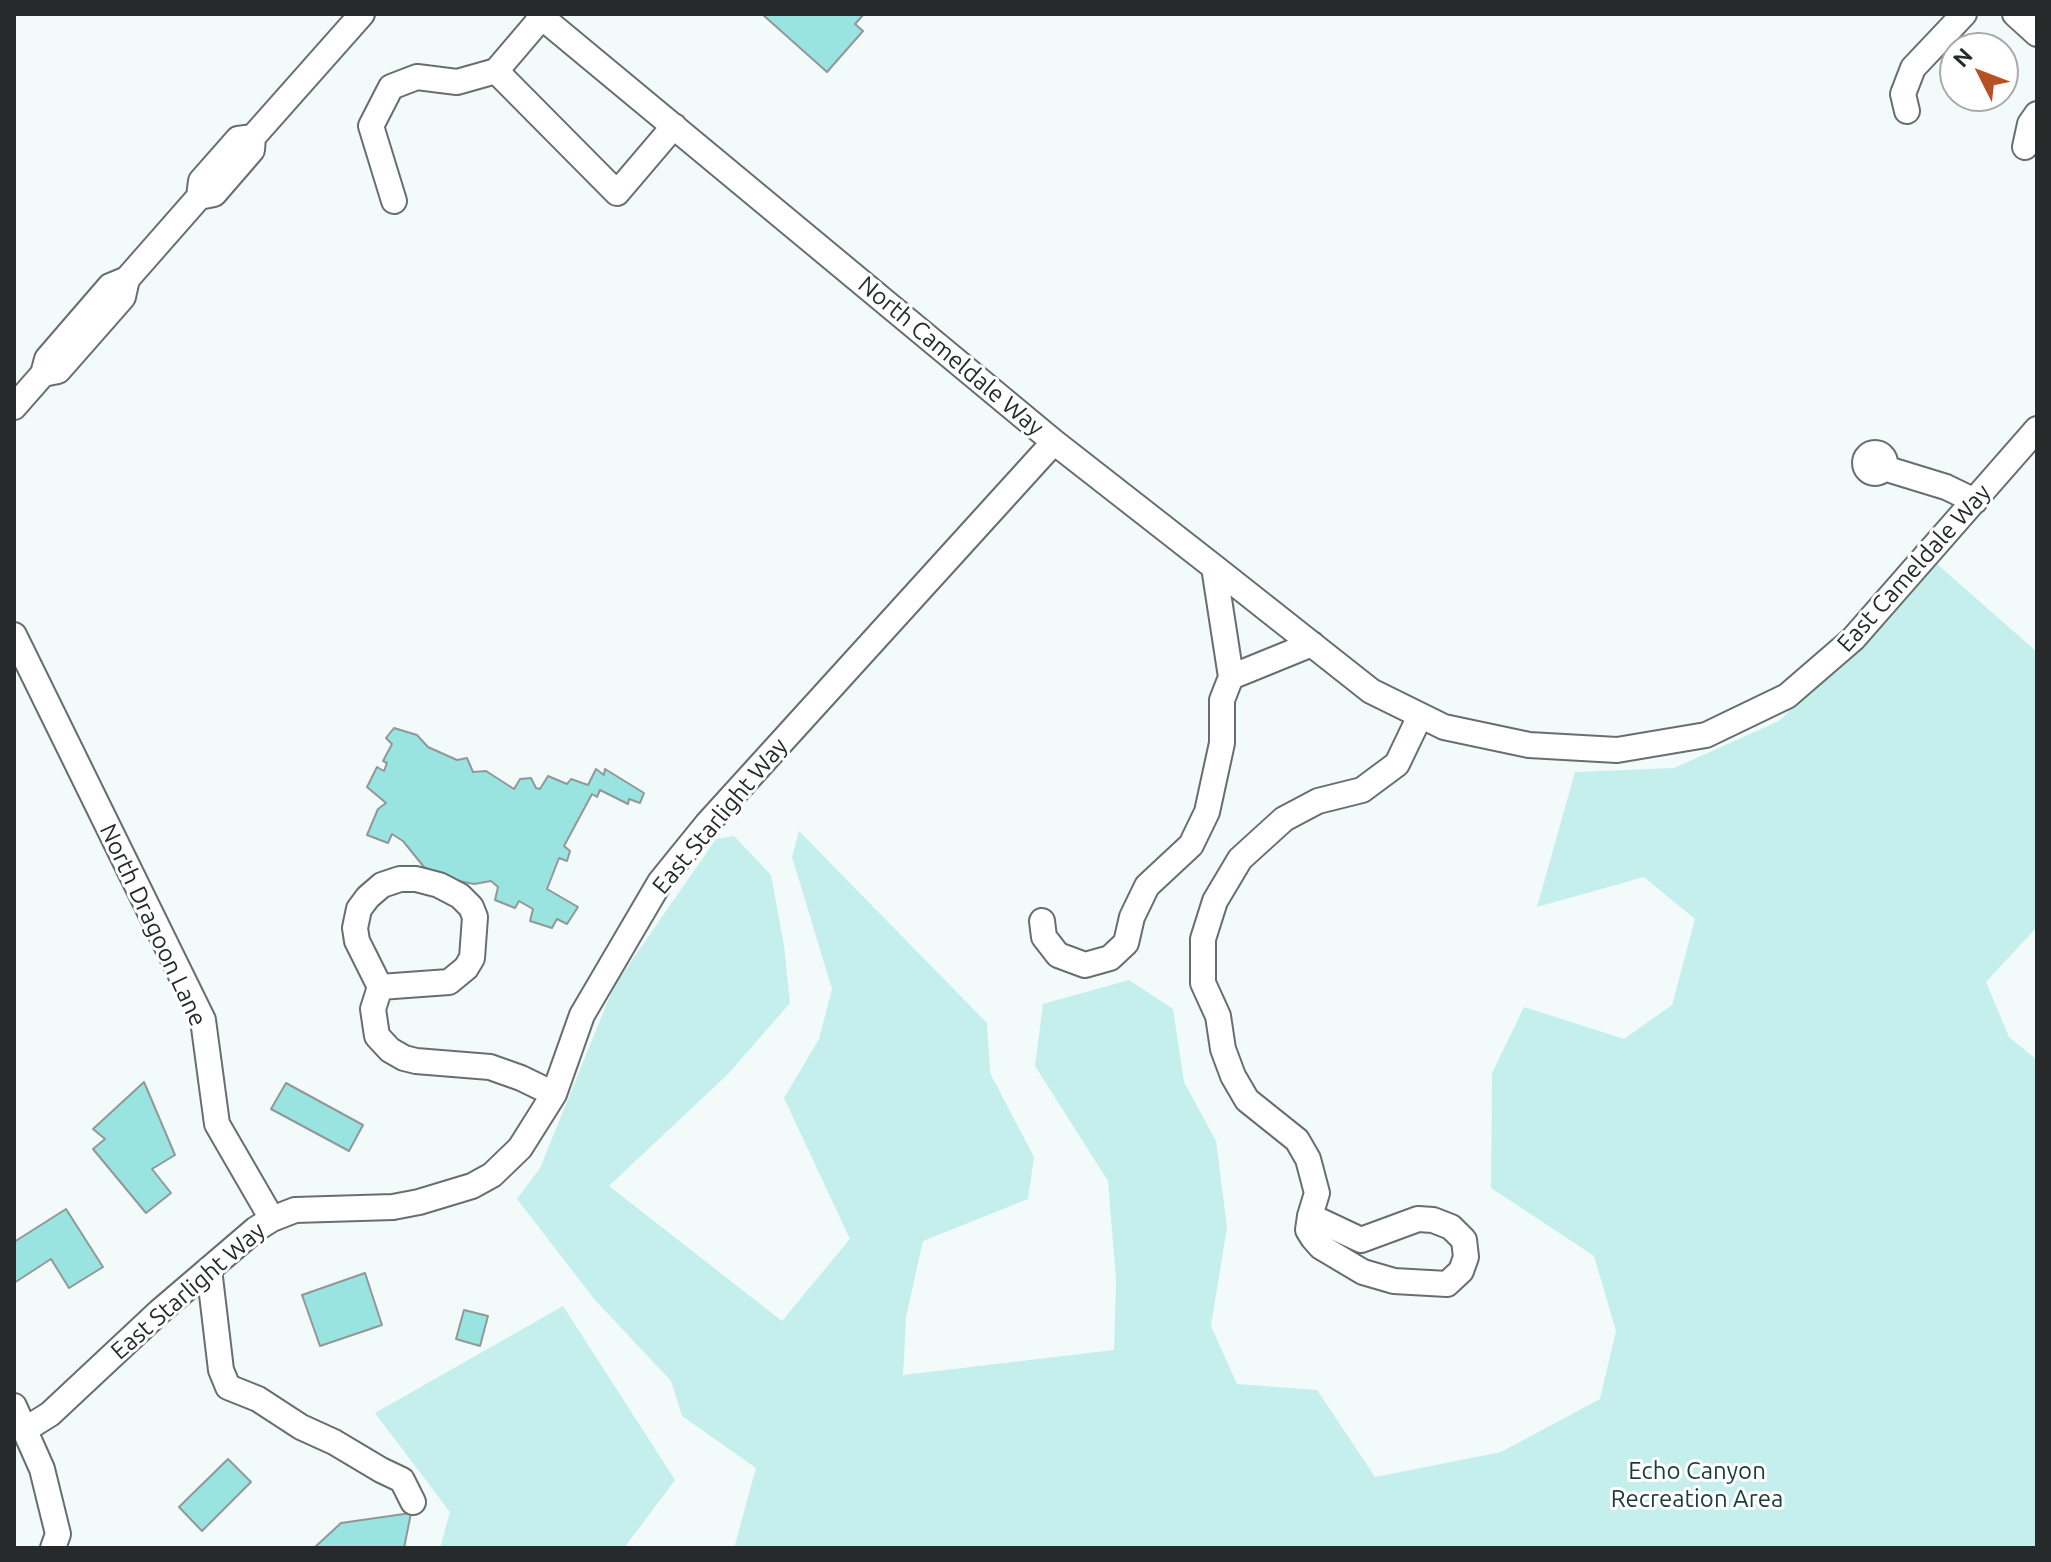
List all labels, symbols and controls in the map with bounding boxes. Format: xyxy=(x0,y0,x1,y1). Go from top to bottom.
north arrow xyxy=(1939,32,2019,112)
text: N xyxy=(1947,42,1977,71)
street label: North Cameldale Way xyxy=(852,270,1050,442)
street label: East Cameldale Way xyxy=(1831,478,1997,658)
street label: East Starlight Way xyxy=(646,732,794,900)
street label: North Dragoon Lane xyxy=(93,819,213,1031)
street label: East Starlight Way xyxy=(105,1216,271,1366)
park label: Echo Canyon Recreation Area xyxy=(1611,1457,1783,1513)

